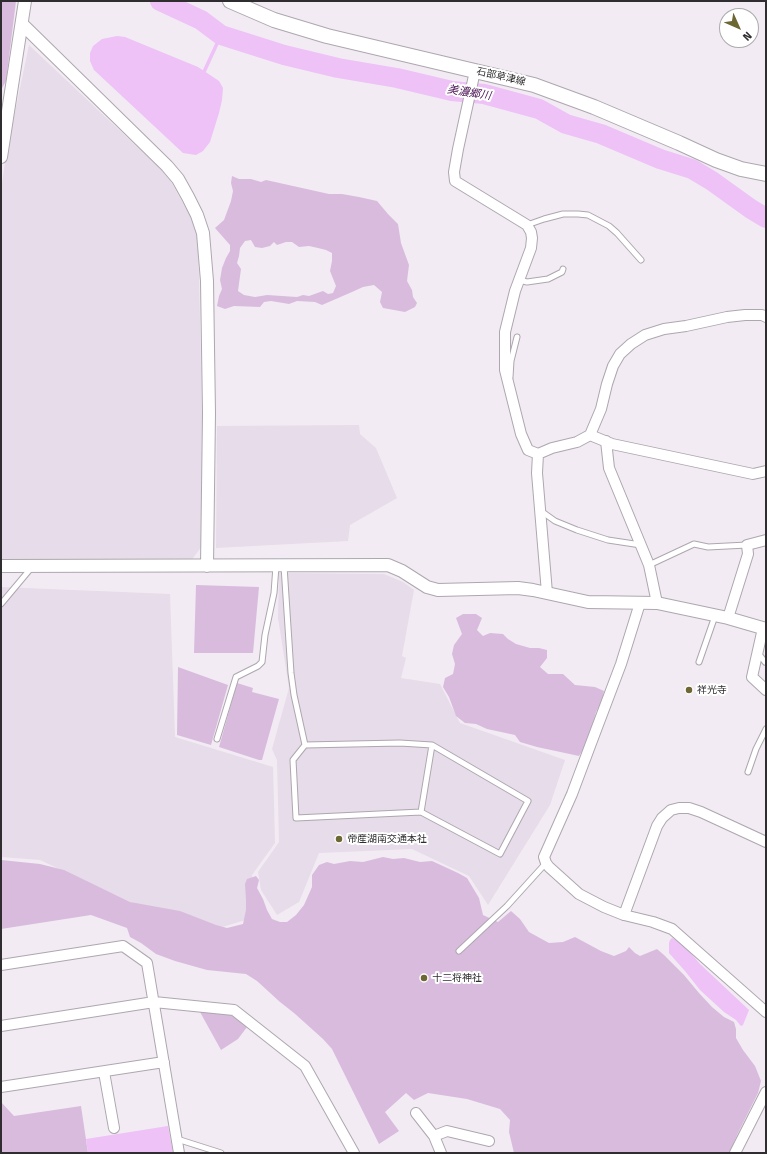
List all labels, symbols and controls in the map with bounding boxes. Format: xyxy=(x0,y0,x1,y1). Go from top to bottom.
north arrow xyxy=(719,8,759,48)
text: N xyxy=(740,29,754,43)
street label: 石部草津線 xyxy=(475,66,527,88)
water label: 美濃郷川 xyxy=(446,83,492,103)
place label: 祥光寺 xyxy=(697,684,727,696)
marker: 祥光寺 xyxy=(684,685,694,695)
place label: 帝産湖南交通本社 xyxy=(347,833,427,845)
marker: 帝産湖南交通本社 xyxy=(334,834,344,844)
place label: 十二将神社 xyxy=(432,972,482,984)
marker: 十二将神社 xyxy=(419,973,429,983)

